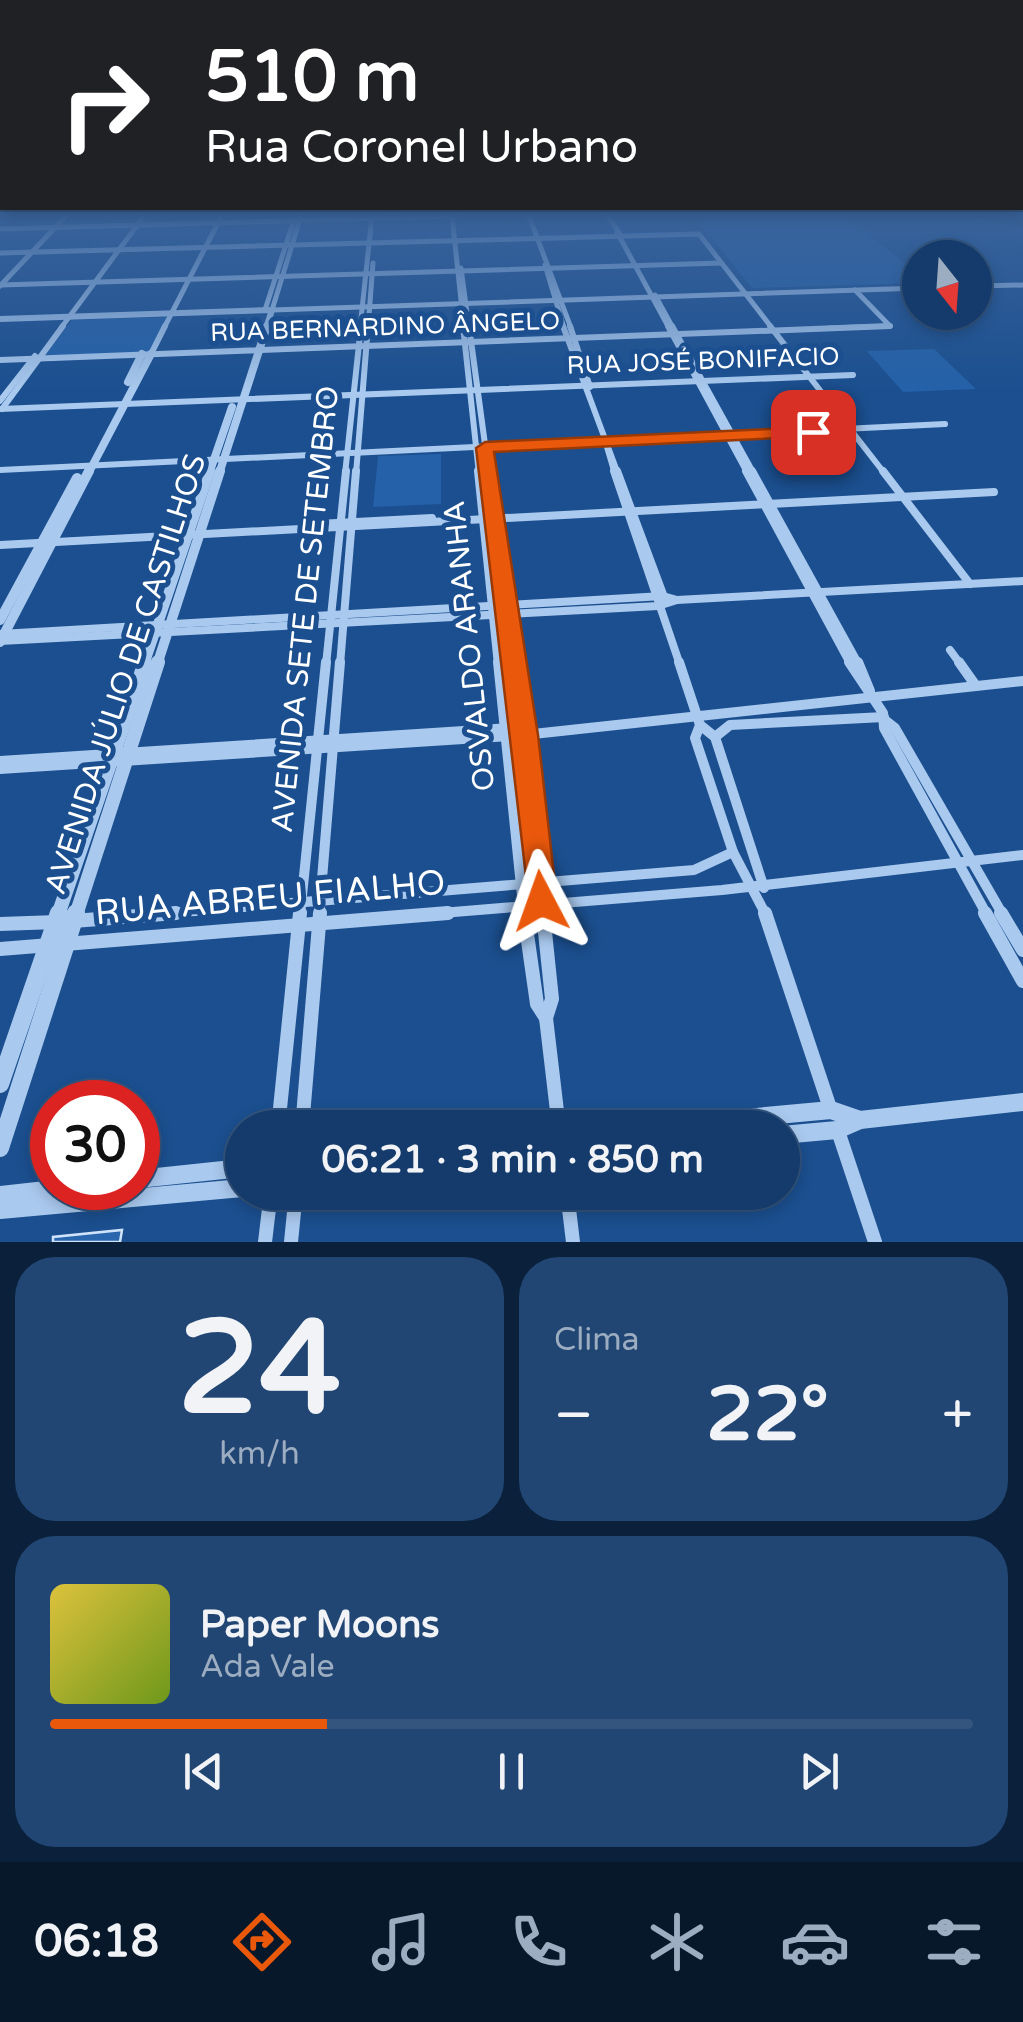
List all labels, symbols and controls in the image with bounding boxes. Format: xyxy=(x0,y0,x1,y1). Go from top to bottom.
text: 510 m xyxy=(205,36,419,120)
icon: right xyxy=(40,40,170,170)
text: Rua Coronel Urbano xyxy=(205,121,638,175)
north arrow xyxy=(902,240,992,330)
map controls xyxy=(902,240,992,330)
street label: RUA BERNARDINO ÂNGELO xyxy=(210,306,560,348)
street label: RUA JOSÉ BONIFACIO xyxy=(566,341,840,381)
street label: AVENIDA SETE DE SETEMBRO xyxy=(264,384,347,834)
pin xyxy=(771,390,856,475)
icon: arrive xyxy=(786,405,841,460)
street label: AVENIDA JÚLIO DE CASTILHOS xyxy=(37,450,214,899)
street label: OSVALDO ARANHA xyxy=(436,499,503,793)
position arrow xyxy=(489,849,593,953)
street label: RUA ABREU FIALHO xyxy=(93,862,447,934)
speed limit sign: 30 xyxy=(30,1080,160,1210)
text: 06:21 · 3 min · 850 m xyxy=(321,1137,704,1183)
text: 24 xyxy=(178,1292,341,1448)
text: Clima xyxy=(554,1321,640,1359)
text: 22° xyxy=(706,1370,829,1460)
text: − xyxy=(554,1383,593,1449)
text: + xyxy=(942,1383,973,1449)
text: km/h xyxy=(219,1435,300,1473)
text: Paper Moons xyxy=(200,1602,440,1648)
text: Ada Vale xyxy=(200,1648,335,1686)
icon: previous xyxy=(176,1744,231,1799)
icon: pause xyxy=(484,1744,539,1799)
icon: next xyxy=(792,1744,847,1799)
icon: directions xyxy=(227,1907,297,1977)
icon: music xyxy=(366,1907,436,1977)
icon: phone xyxy=(504,1907,574,1977)
icon: climate xyxy=(642,1907,712,1977)
icon: car xyxy=(780,1907,850,1977)
icon: filters xyxy=(919,1907,989,1977)
text: 06:18 xyxy=(34,1915,159,1969)

